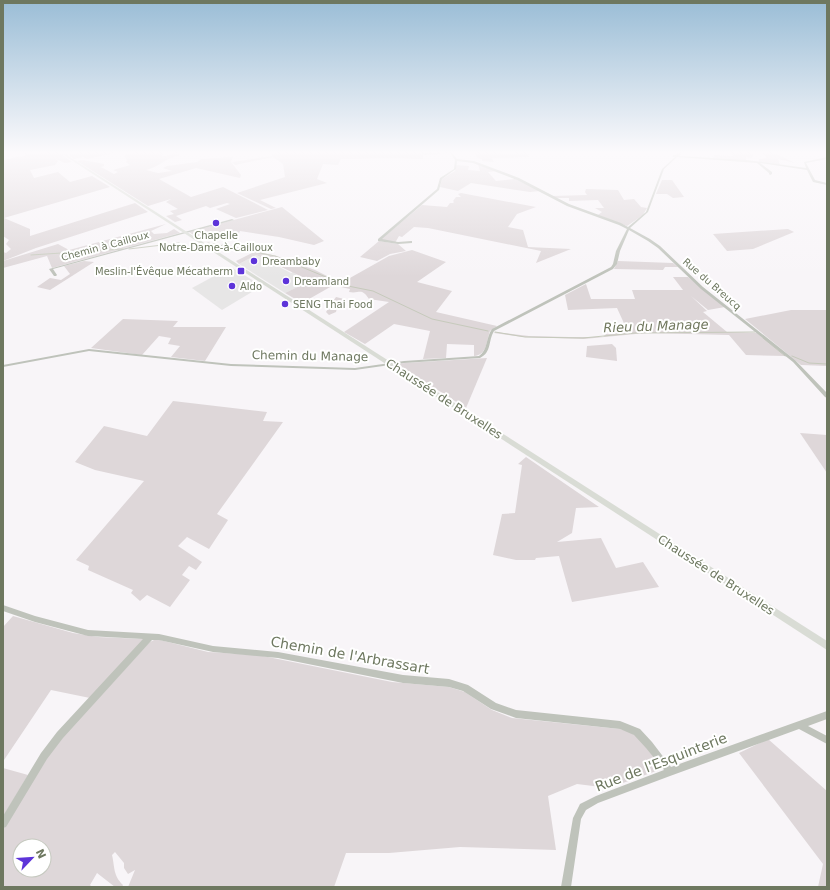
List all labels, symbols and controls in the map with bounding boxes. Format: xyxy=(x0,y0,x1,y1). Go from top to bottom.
marker: Chapelle Notre-Dame-à-Cailloux xyxy=(211,218,221,228)
street label: Chemin à Cailloux xyxy=(60,229,150,263)
place label: Chapelle Notre-Dame-à-Cailloux xyxy=(159,230,273,253)
marker: Dreambaby xyxy=(249,256,259,266)
place label: Dreambaby xyxy=(262,256,320,267)
street label: Rue du Breucq xyxy=(681,256,743,312)
place label: Meslin-l'Évêque Mécatherm xyxy=(95,265,233,277)
marker: Meslin-l'Évêque Mécatherm xyxy=(236,266,246,276)
marker: Dreamland xyxy=(281,276,291,286)
place label: Dreamland xyxy=(294,276,349,287)
marker: Aldo xyxy=(227,281,237,291)
place label: Aldo xyxy=(240,281,262,292)
marker: SENG Thai Food xyxy=(280,299,290,309)
place label: SENG Thai Food xyxy=(293,299,373,310)
water label: Rieu du Manage xyxy=(603,317,709,335)
street label: Chemin du Manage xyxy=(252,348,368,364)
street label: Chaussée de Bruxelles xyxy=(383,356,505,442)
street label: Chaussée de Bruxelles xyxy=(655,532,777,618)
street label: Chemin de l'Arbrassart xyxy=(269,633,431,677)
street label: Rue de l'Esquinterie xyxy=(593,729,729,795)
north arrow xyxy=(12,838,52,878)
text: N xyxy=(33,847,48,861)

